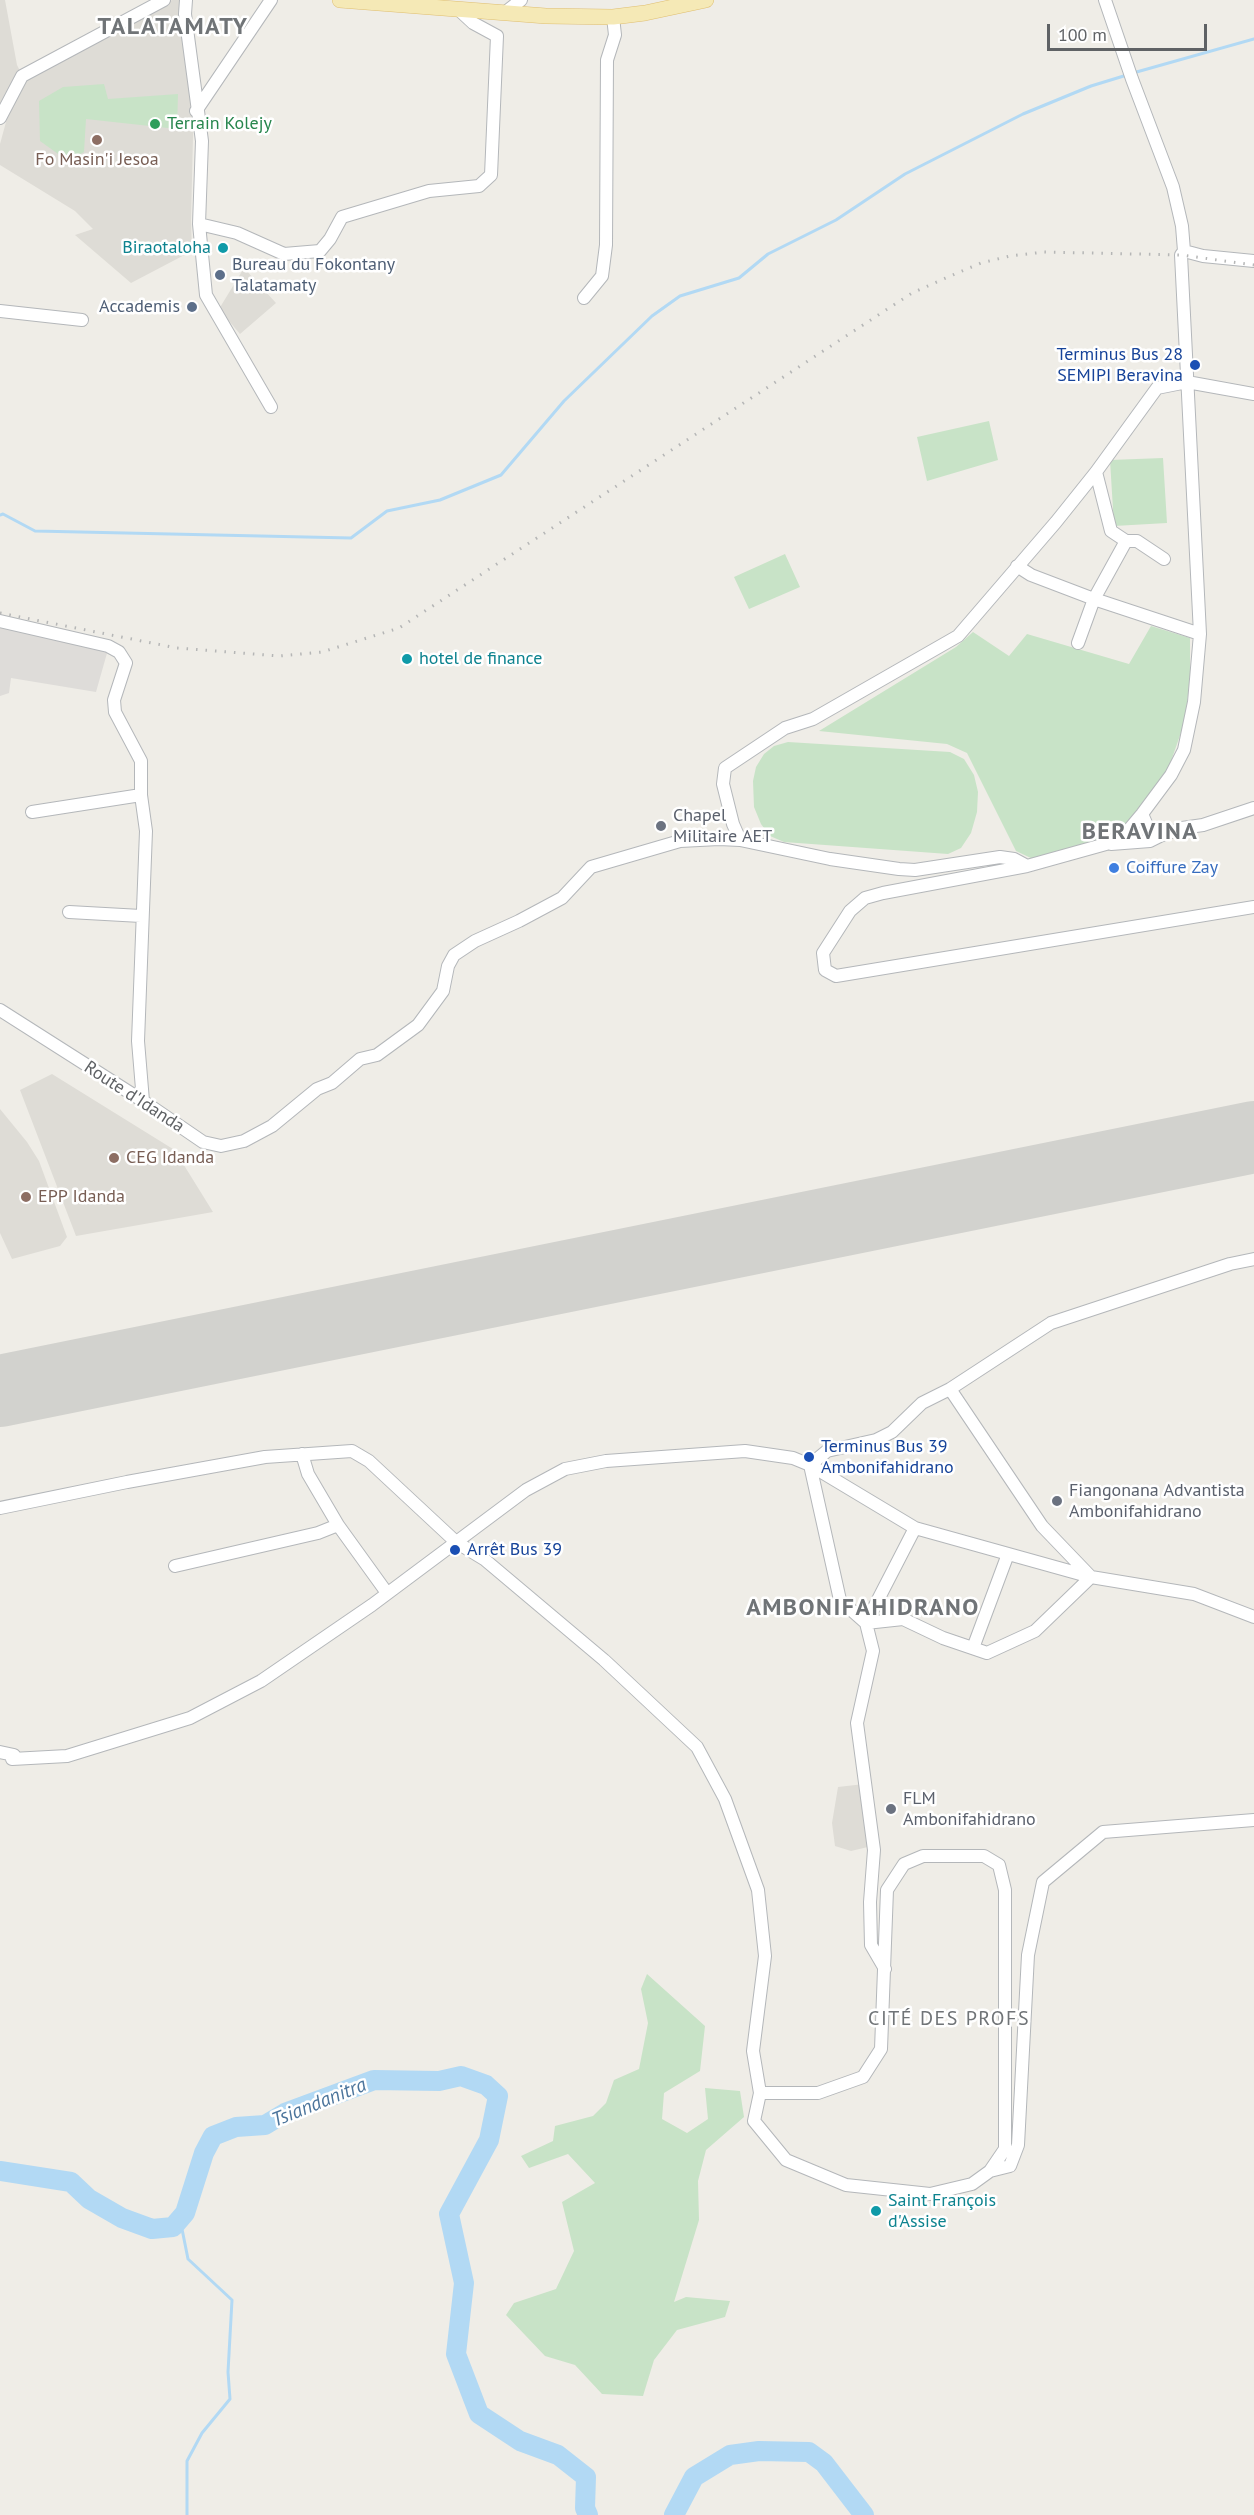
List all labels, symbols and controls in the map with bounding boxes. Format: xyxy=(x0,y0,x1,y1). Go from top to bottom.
scale bar xyxy=(1050,12,1210,50)
district label: TALATAMATY xyxy=(98,13,248,41)
text: 100 m xyxy=(1058,23,1107,46)
place label: Terrain Kolejy xyxy=(167,113,272,135)
marker: Terrain Kolejy xyxy=(148,117,162,131)
marker: Fo Masin'i Jesoa xyxy=(90,133,104,147)
place label: Fo Masin'i Jesoa xyxy=(35,149,159,171)
place label: Biraotaloha xyxy=(122,237,211,259)
marker: Biraotaloha xyxy=(216,241,230,255)
place label: Bureau du Fokontany Talatamaty xyxy=(232,254,395,296)
marker: Bureau du Fokontany Talatamaty xyxy=(213,268,227,282)
place label: Accademis xyxy=(99,296,180,318)
marker: Accademis xyxy=(185,300,199,314)
place label: Terminus Bus 28 SEMIPI Beravina xyxy=(1056,344,1183,386)
marker: Terminus Bus 28 SEMIPI Beravina xyxy=(1188,358,1202,372)
place label: hotel de finance xyxy=(419,648,542,670)
marker: hotel de finance xyxy=(400,652,414,666)
place label: Chapel Militaire AET xyxy=(673,805,772,848)
district label: BERAVINA xyxy=(1082,818,1198,846)
marker: Chapel Militaire AET xyxy=(654,819,668,833)
place label: Coiffure Zay xyxy=(1126,857,1218,879)
marker: Coiffure Zay xyxy=(1107,861,1121,875)
street label: Route d'Idanda xyxy=(80,1057,188,1137)
place label: CEG Idanda xyxy=(126,1147,214,1169)
marker: CEG Idanda xyxy=(107,1151,121,1165)
place label: EPP Idanda xyxy=(38,1186,125,1208)
marker: EPP Idanda xyxy=(19,1190,33,1204)
place label: Terminus Bus 39 Ambonifahidrano xyxy=(821,1436,954,1478)
marker: Terminus Bus 39 Ambonifahidrano xyxy=(802,1450,816,1464)
place label: Fiangonana Advantista Ambonifahidrano xyxy=(1069,1480,1245,1522)
marker: Fiangonana Advantista Ambonifahidrano xyxy=(1050,1494,1064,1508)
place label: Arrêt Bus 39 xyxy=(467,1539,562,1561)
marker: Arrêt Bus 39 xyxy=(448,1543,462,1557)
district label: AMBONIFAHIDRANO xyxy=(746,1594,980,1622)
place label: FLM Ambonifahidrano xyxy=(903,1788,1036,1830)
marker: FLM Ambonifahidrano xyxy=(884,1802,898,1816)
district label: CITÉ DES PROFS xyxy=(868,2007,1030,2031)
water label: Tsiandanitra xyxy=(268,2073,370,2133)
place label: Saint François d'Assise xyxy=(888,2190,996,2232)
marker: Saint François d'Assise xyxy=(869,2204,883,2218)

